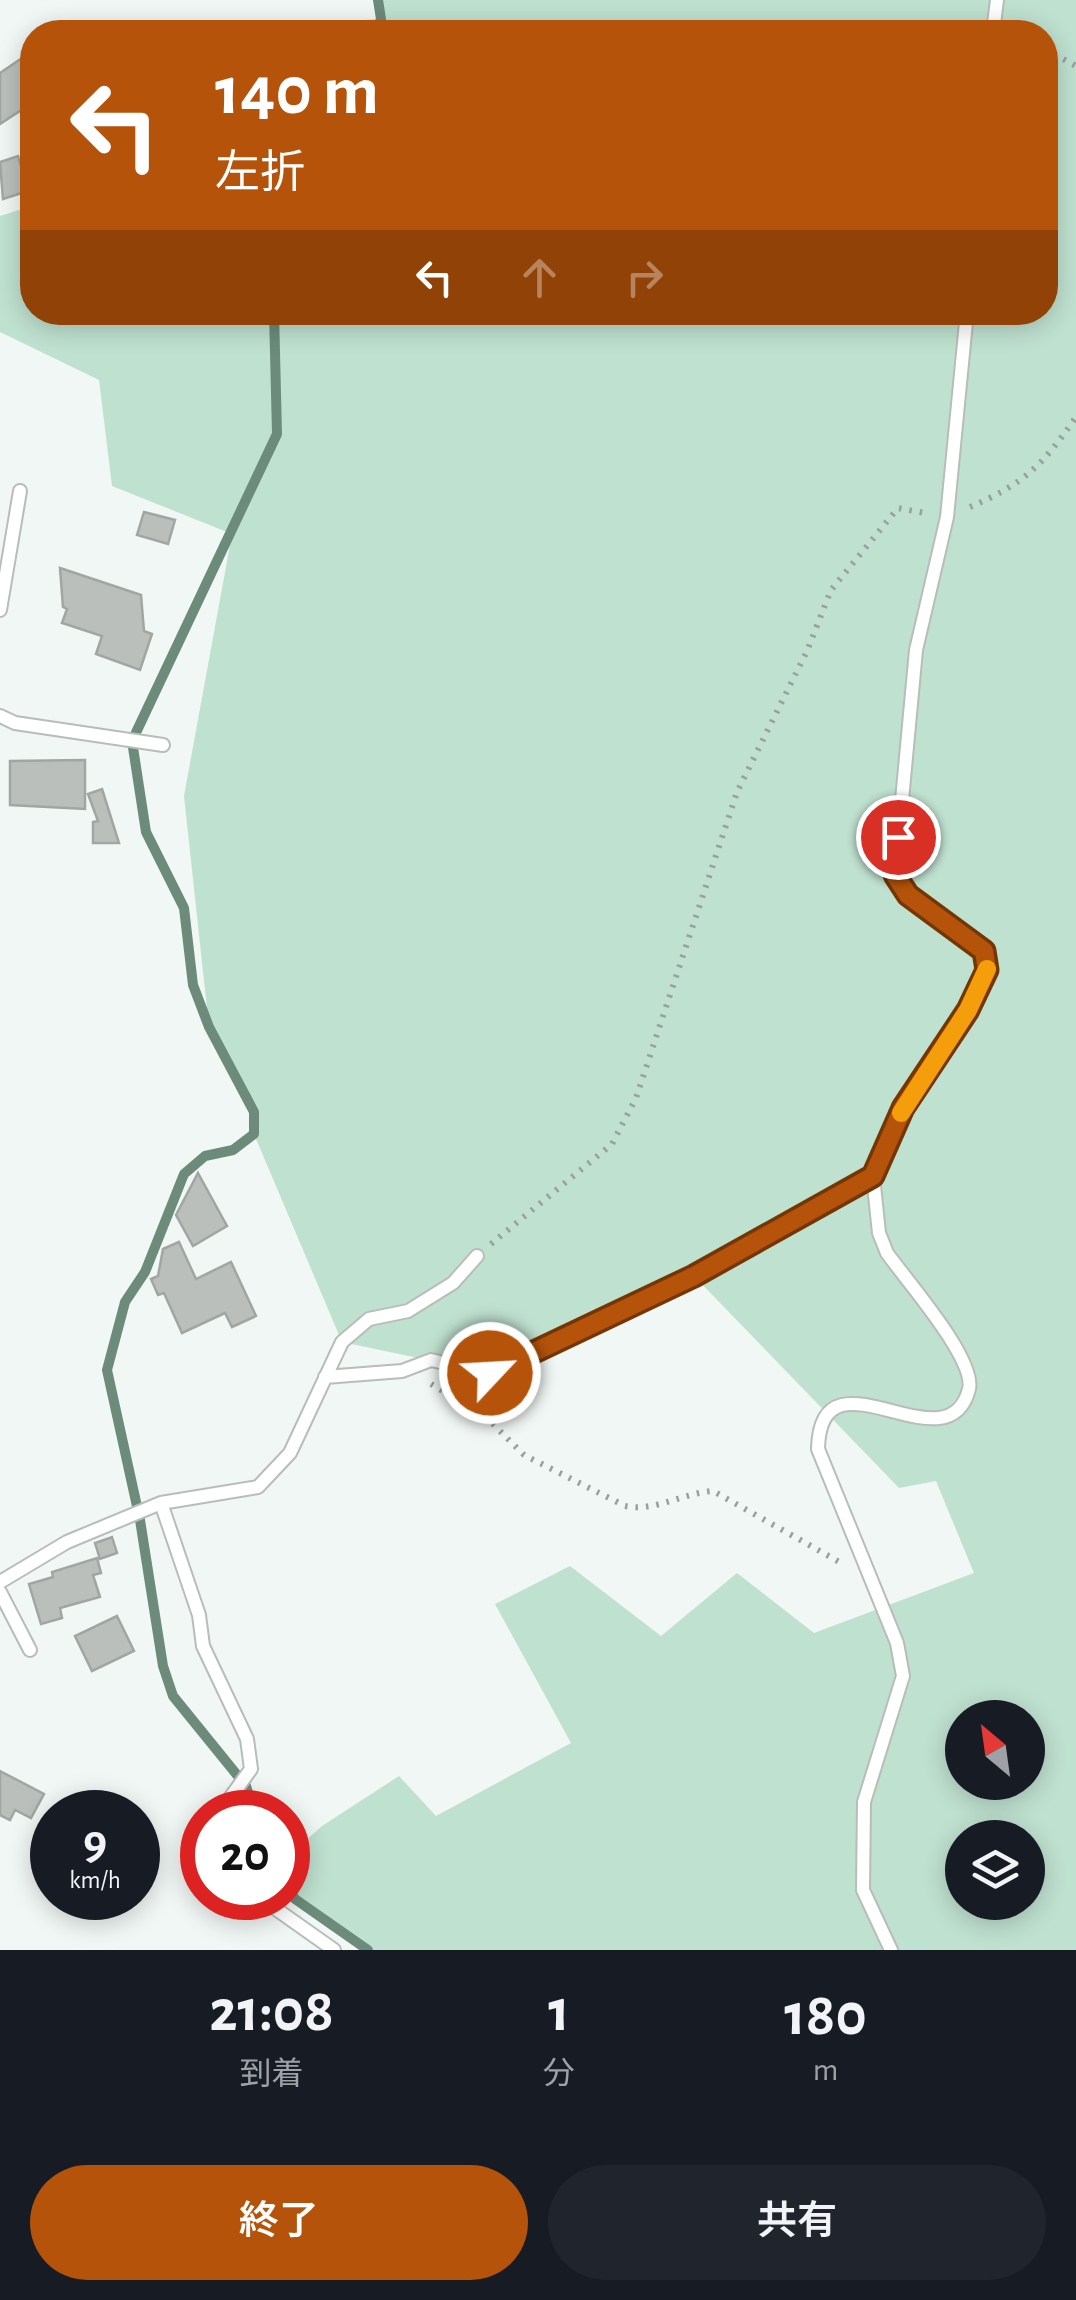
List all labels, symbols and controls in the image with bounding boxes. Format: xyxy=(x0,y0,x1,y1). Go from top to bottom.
text: 140 m xyxy=(215,57,379,127)
icon: left xyxy=(50,60,180,190)
text: 左折 xyxy=(215,151,305,196)
icon: left xyxy=(407,250,462,305)
icon: ahead xyxy=(512,250,567,305)
icon: right xyxy=(617,250,672,305)
pin xyxy=(856,795,941,880)
icon: arrive xyxy=(871,810,926,865)
position arrow xyxy=(438,1321,542,1425)
north arrow xyxy=(945,1700,1045,1800)
map controls xyxy=(945,1700,1045,1920)
speed limit sign: 20 xyxy=(180,1790,310,1920)
text: 9 xyxy=(83,1818,107,1868)
button: layers xyxy=(945,1820,1045,1920)
text: km/h xyxy=(69,1868,121,1893)
text: 21:08 xyxy=(209,1982,334,2042)
text: 1 xyxy=(548,1982,570,2042)
text: 180 xyxy=(784,1986,867,2046)
text: m xyxy=(813,2054,838,2086)
text: 到着 xyxy=(239,2058,304,2090)
text: 分 xyxy=(543,2058,575,2090)
button: 終了 xyxy=(30,2165,528,2280)
button: 共有 xyxy=(548,2165,1046,2280)

